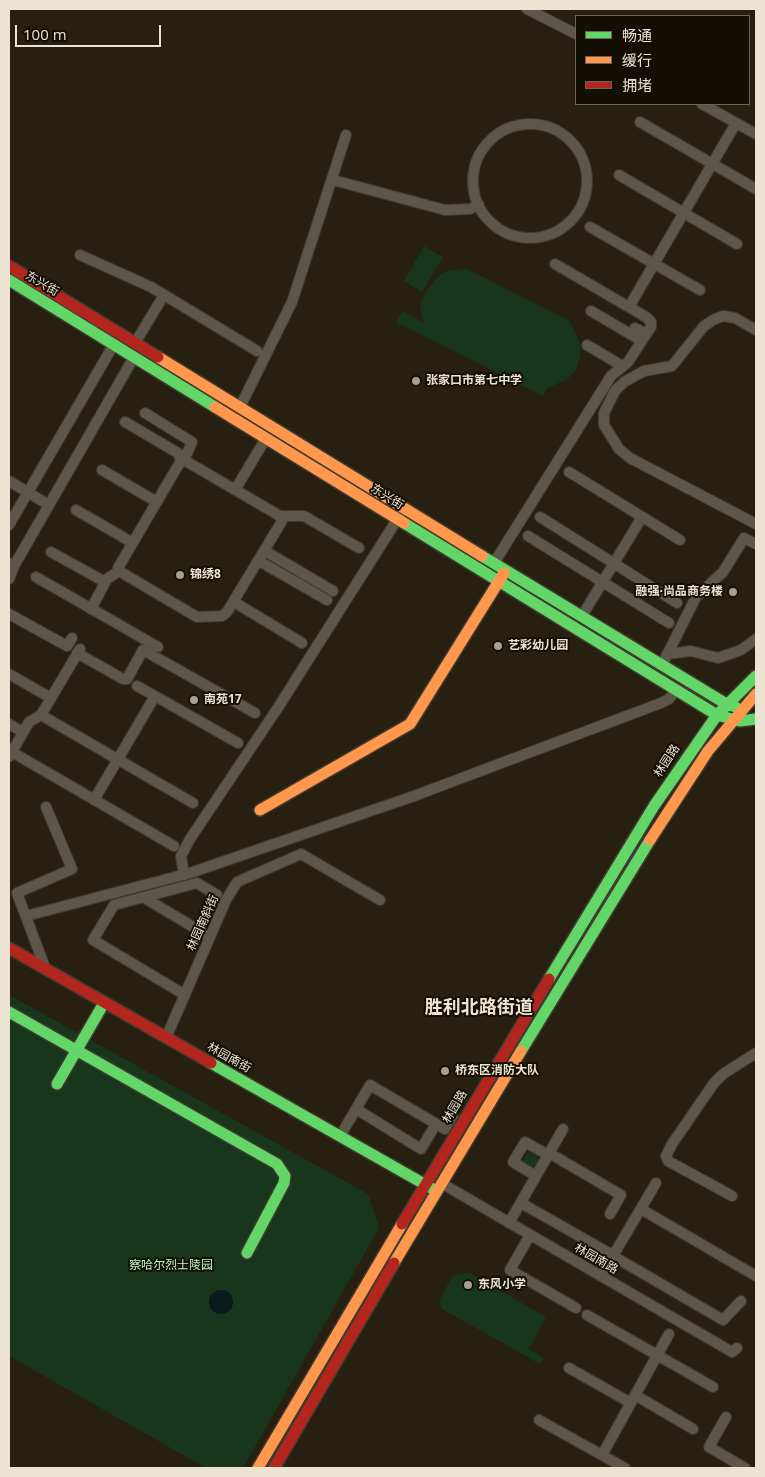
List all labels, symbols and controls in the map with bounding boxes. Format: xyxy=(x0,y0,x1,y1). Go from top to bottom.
scale bar xyxy=(18,15,164,47)
legend xyxy=(575,15,750,105)
text: 100 m xyxy=(23,24,67,44)
text: 畅通 xyxy=(622,25,652,45)
text: 缓行 xyxy=(622,50,652,70)
text: 拥堵 xyxy=(622,75,652,95)
street label: 东兴街 xyxy=(23,269,61,299)
place label: 张家口市第七中学 xyxy=(426,374,522,388)
marker: 张家口市第七中学 xyxy=(410,375,422,387)
street label: 东兴街 xyxy=(368,481,406,513)
place label: 锦绣8 xyxy=(190,568,221,582)
marker: 锦绣8 xyxy=(174,569,186,581)
place label: 融强·尚品商务楼 xyxy=(636,585,723,599)
marker: 融强·尚品商务楼 xyxy=(727,586,739,598)
place label: 艺彩幼儿园 xyxy=(508,639,568,653)
marker: 艺彩幼儿园 xyxy=(492,640,504,652)
place label: 南苑17 xyxy=(204,693,242,707)
marker: 南苑17 xyxy=(188,694,200,706)
street label: 林园路 xyxy=(651,742,683,780)
street label: 林园南斜街 xyxy=(184,893,222,953)
district label: 胜利北路街道 xyxy=(425,997,533,1019)
street label: 林园南街 xyxy=(205,1040,253,1076)
place label: 桥东区消防大队 xyxy=(455,1064,539,1078)
marker: 桥东区消防大队 xyxy=(439,1065,451,1077)
street label: 林园路 xyxy=(440,1088,470,1126)
street label: 林园南路 xyxy=(572,1241,620,1277)
park label: 察哈尔烈士陵园 xyxy=(129,1259,213,1273)
place label: 东风小学 xyxy=(478,1278,526,1292)
marker: 东风小学 xyxy=(462,1279,474,1291)

